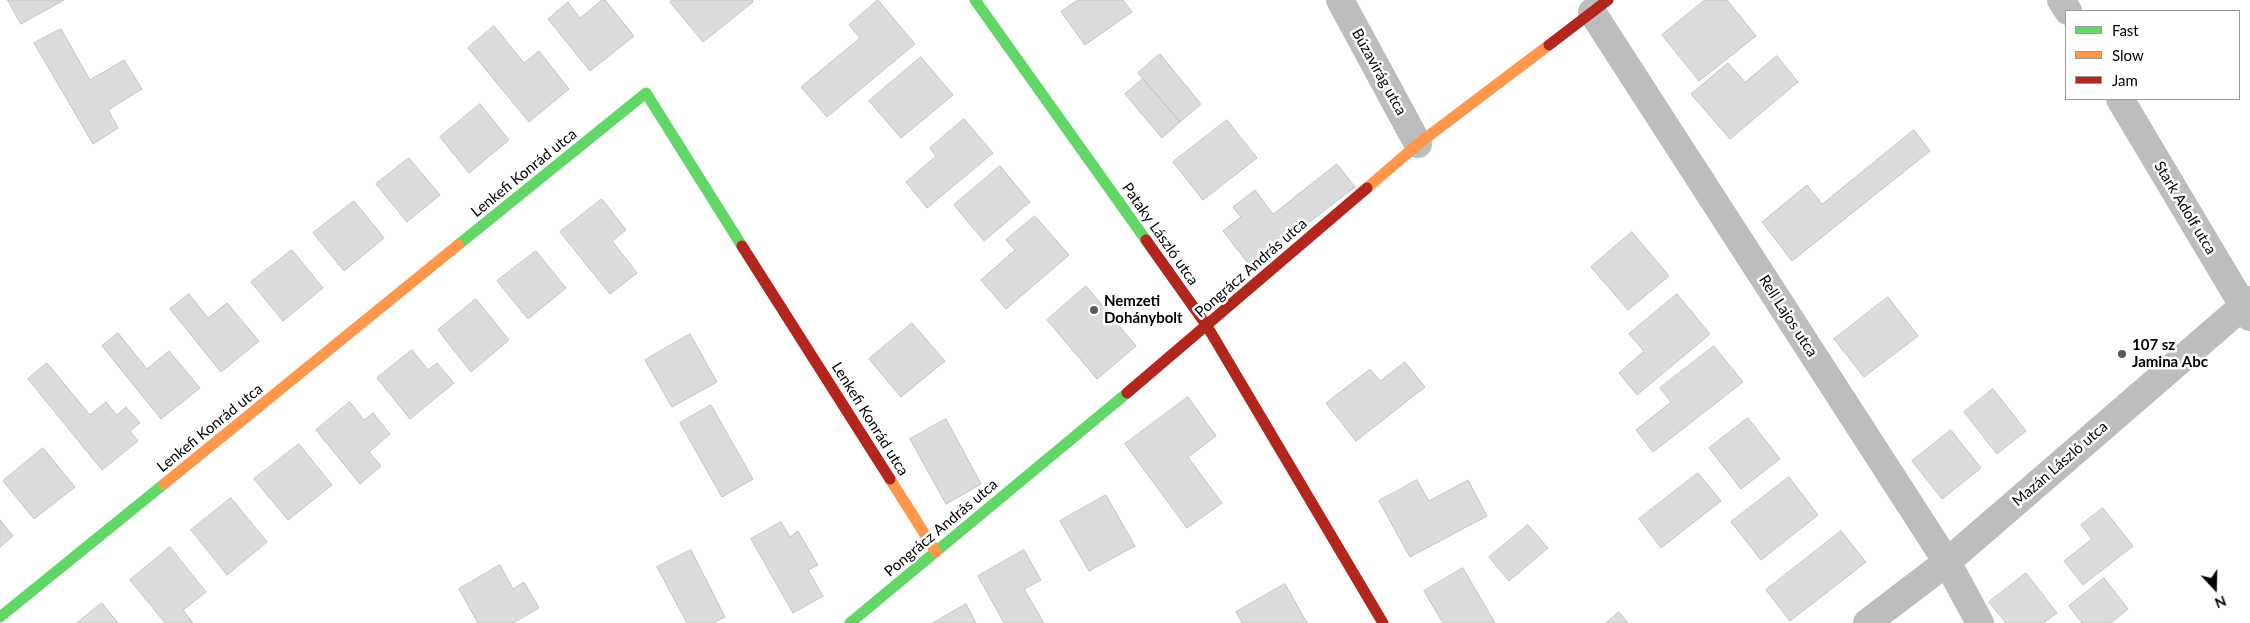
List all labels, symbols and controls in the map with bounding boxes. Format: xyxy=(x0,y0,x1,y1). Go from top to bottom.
legend xyxy=(2065,10,2240,100)
text: Fast xyxy=(2112,21,2139,39)
street label: Búzavirág utca xyxy=(1348,26,1410,118)
text: Slow xyxy=(2112,46,2144,64)
text: Jam xyxy=(2112,71,2138,89)
street label: Lenkefi Konrád utca xyxy=(468,125,580,221)
street label: Stark Adolf utca xyxy=(2150,158,2220,258)
street label: Pataky László utca xyxy=(1118,179,1202,289)
street label: Pongrácz András utca xyxy=(1191,215,1311,321)
street label: Rell Lajos utca xyxy=(1755,272,1821,360)
place label: Nemzeti Dohánybolt xyxy=(1104,292,1183,327)
marker: Nemzeti Dohánybolt xyxy=(1088,304,1100,316)
place label: 107 sz Jamina Abc xyxy=(2132,336,2208,371)
marker: 107 sz Jamina Abc xyxy=(2116,348,2128,360)
street label: Lenkefi Konrád utca xyxy=(828,359,912,479)
street label: Lenkefi Konrád utca xyxy=(154,380,266,476)
street label: Mazán László utca xyxy=(2009,418,2111,510)
street label: Pongrácz András utca xyxy=(881,475,1001,581)
north arrow xyxy=(2190,563,2240,613)
text: N xyxy=(2212,593,2229,612)

